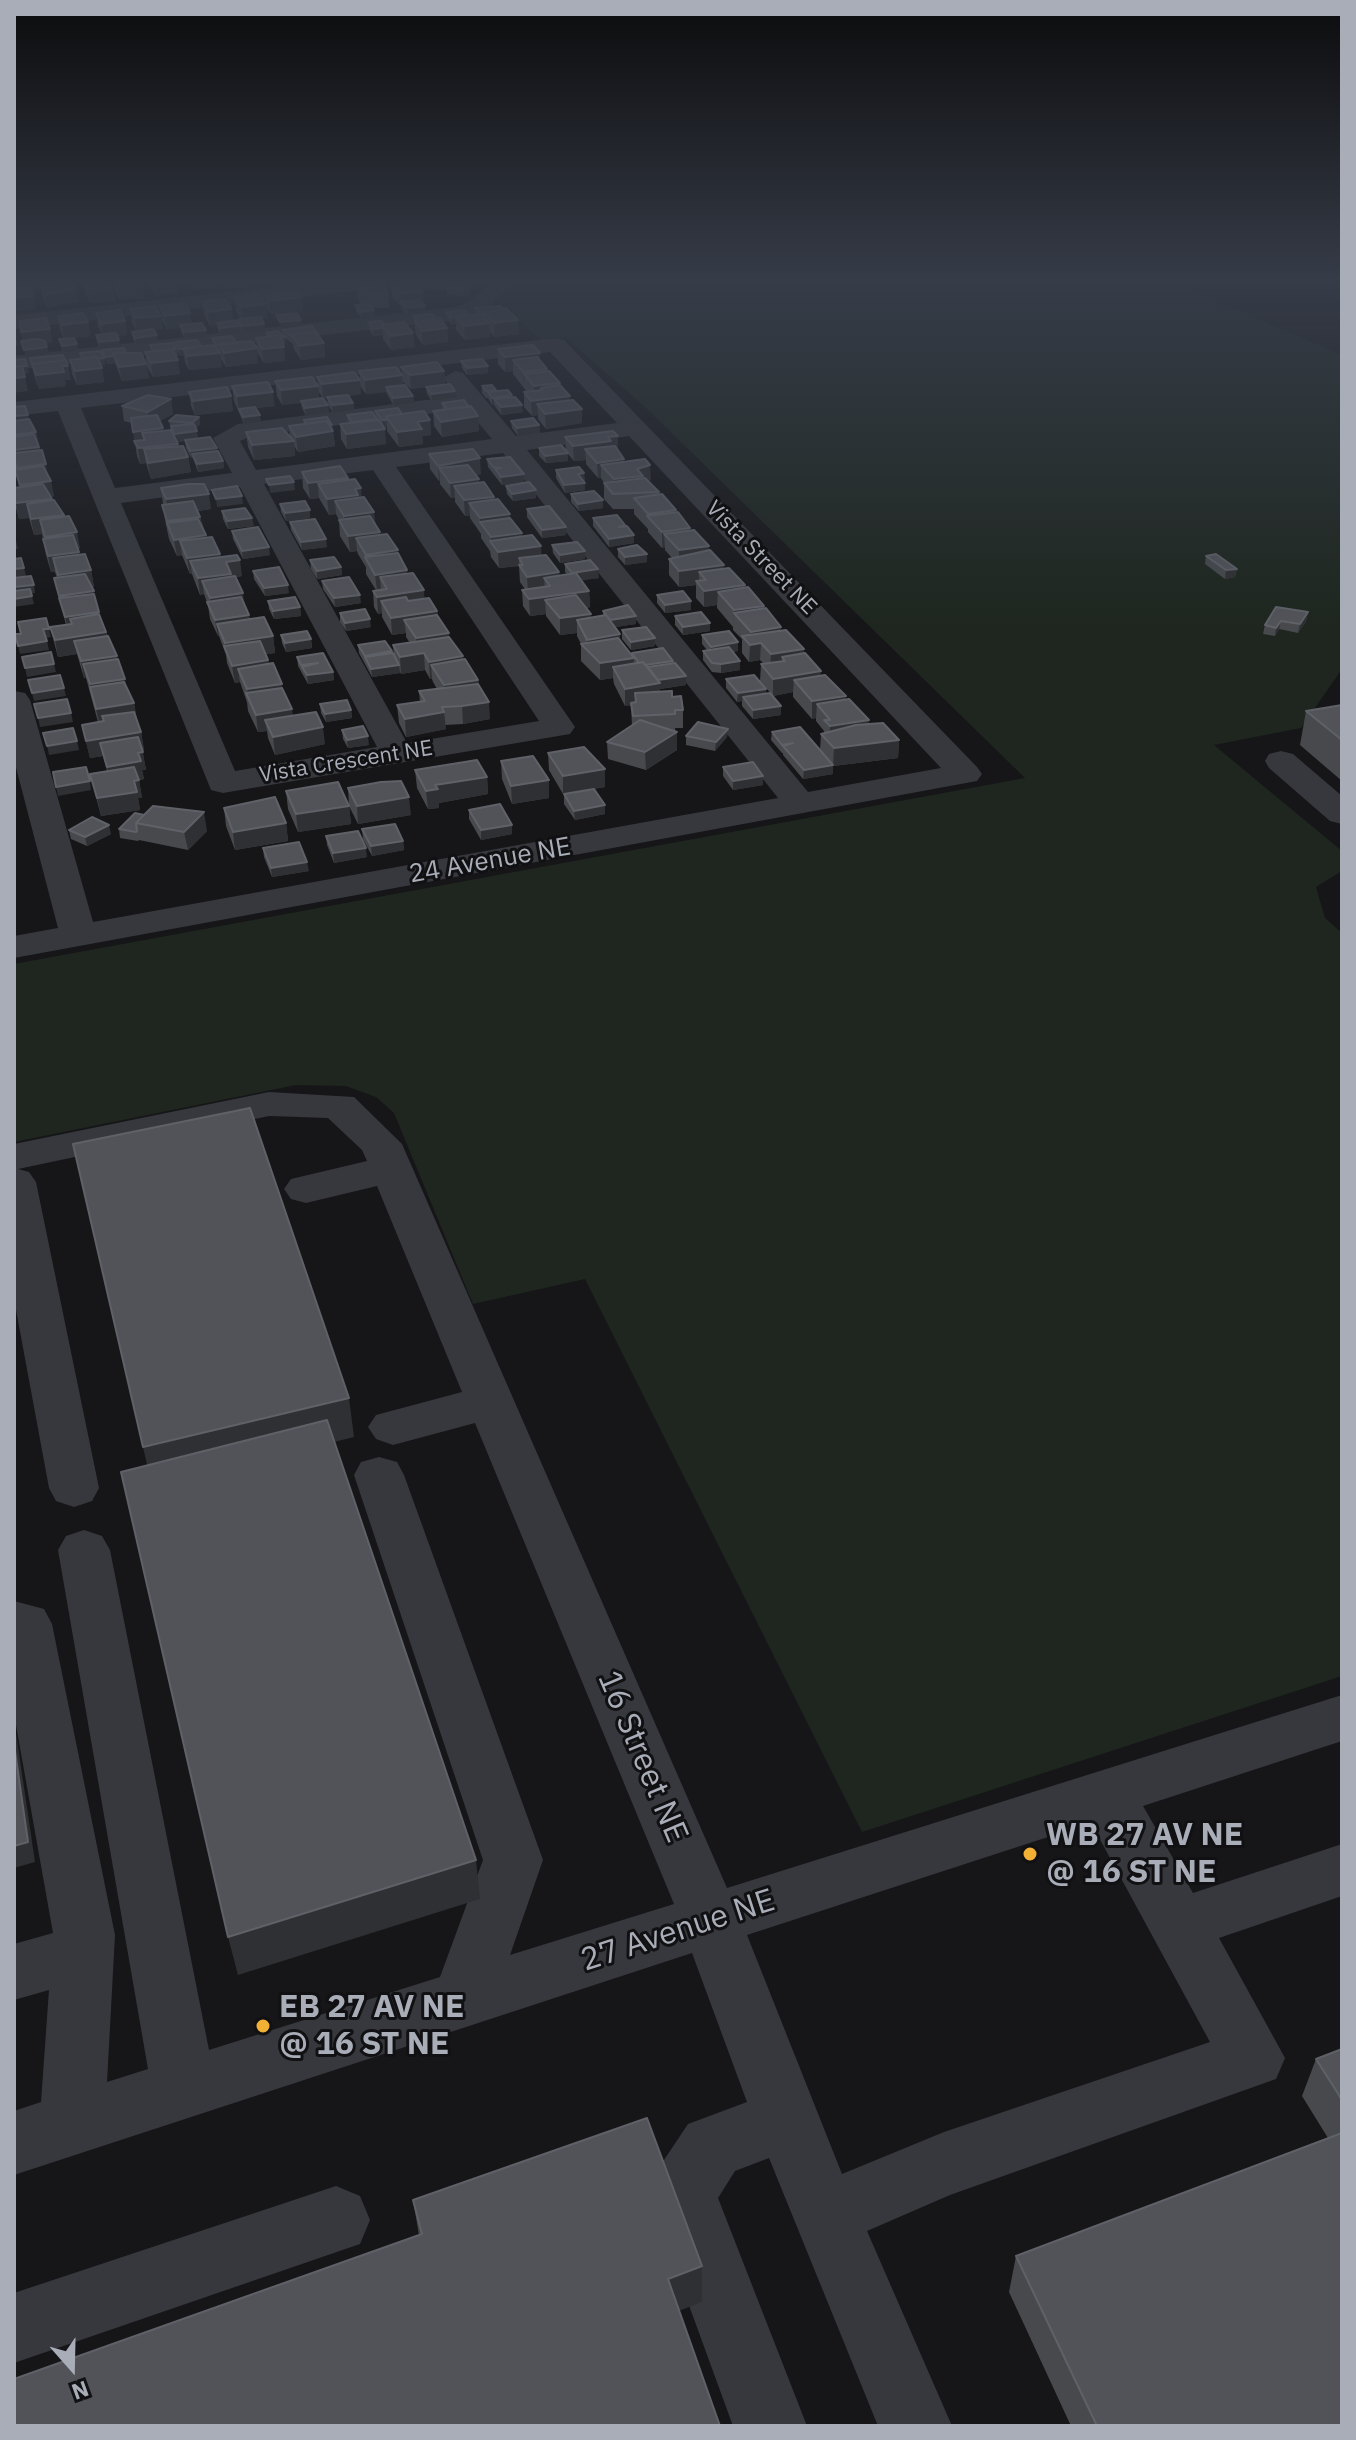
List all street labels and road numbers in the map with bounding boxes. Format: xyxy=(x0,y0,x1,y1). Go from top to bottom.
street label: Vista Street NE xyxy=(700,496,822,620)
street label: Vista Crescent NE xyxy=(257,735,435,789)
street label: 24 Avenue NE xyxy=(407,831,573,891)
street label: 16 Street NE xyxy=(589,1665,695,1849)
street label: 27 Avenue NE xyxy=(576,1882,780,1980)

